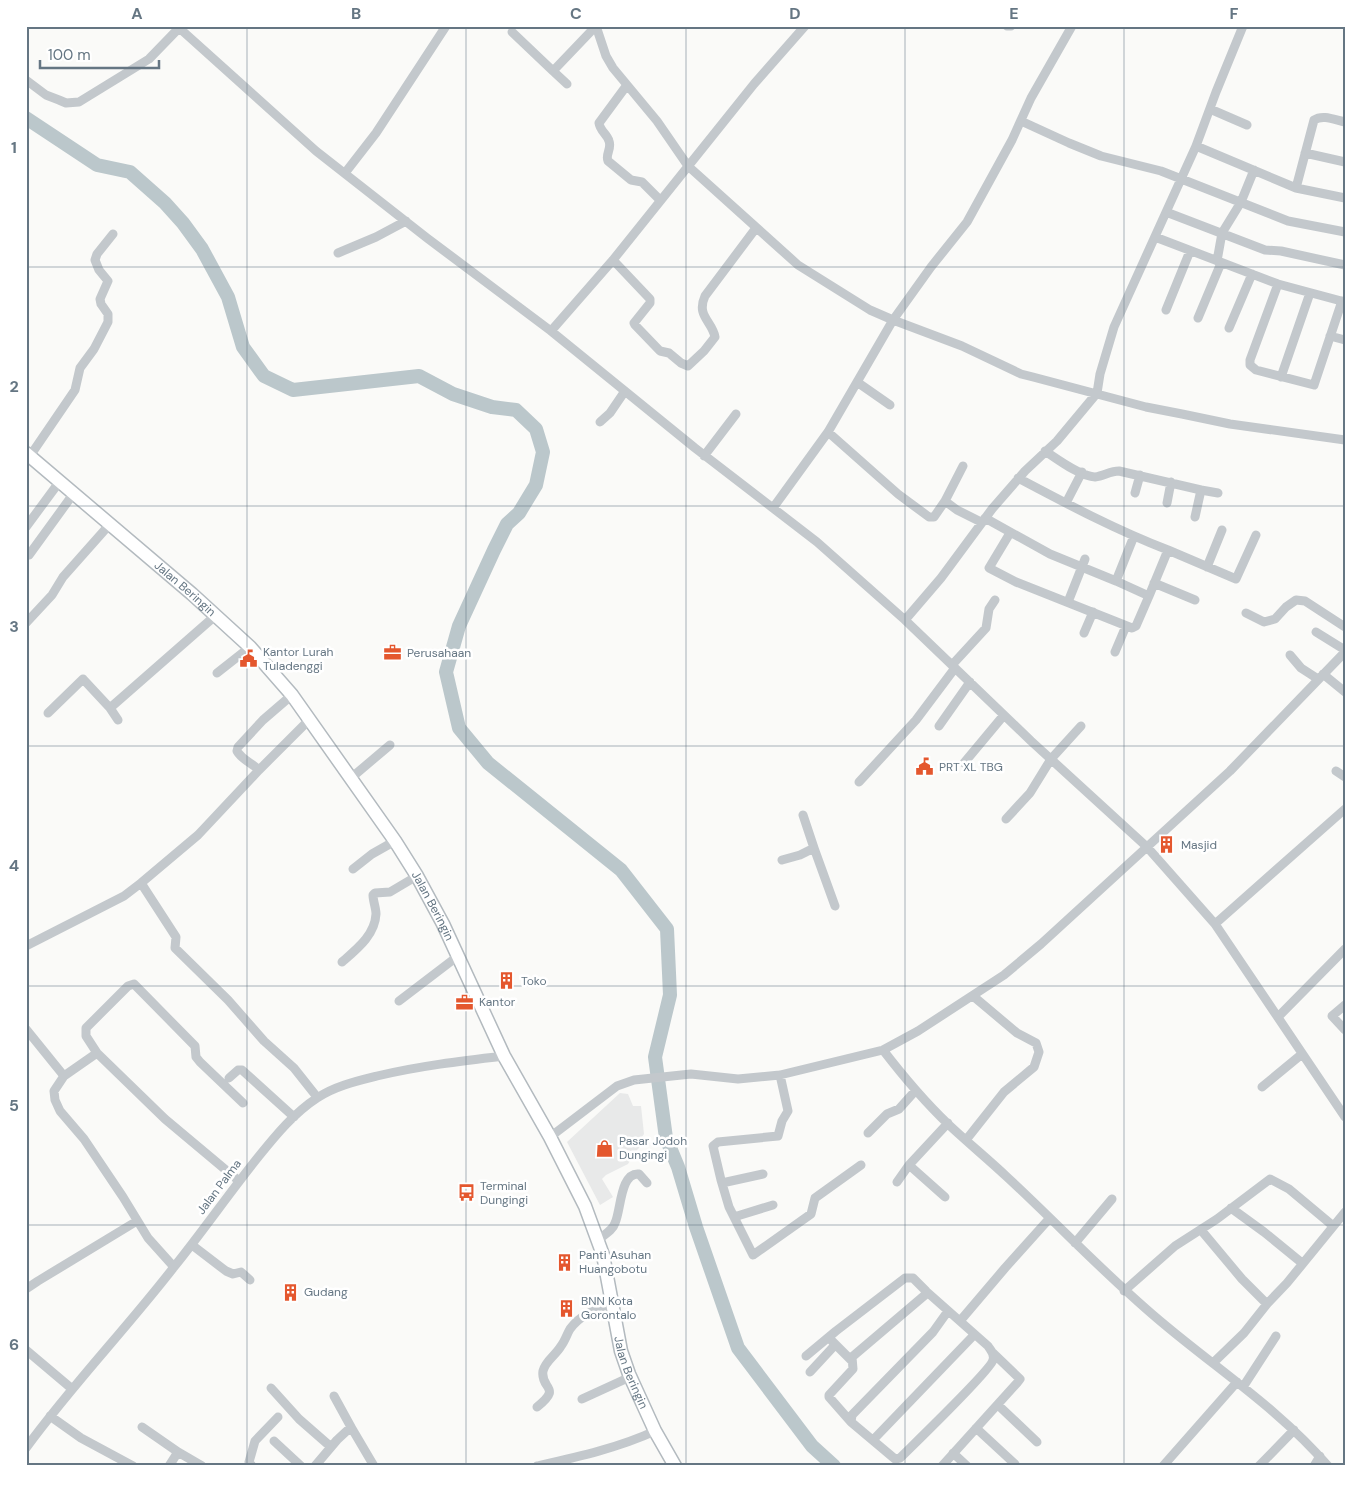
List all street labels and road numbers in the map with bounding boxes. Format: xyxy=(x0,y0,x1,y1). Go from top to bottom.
street label: Jalan Beringin xyxy=(151,557,219,620)
street label: Jalan Beringin xyxy=(408,868,458,943)
street label: Jalan Palma xyxy=(193,1156,245,1218)
street label: Jalan Beringin xyxy=(610,1335,652,1411)

